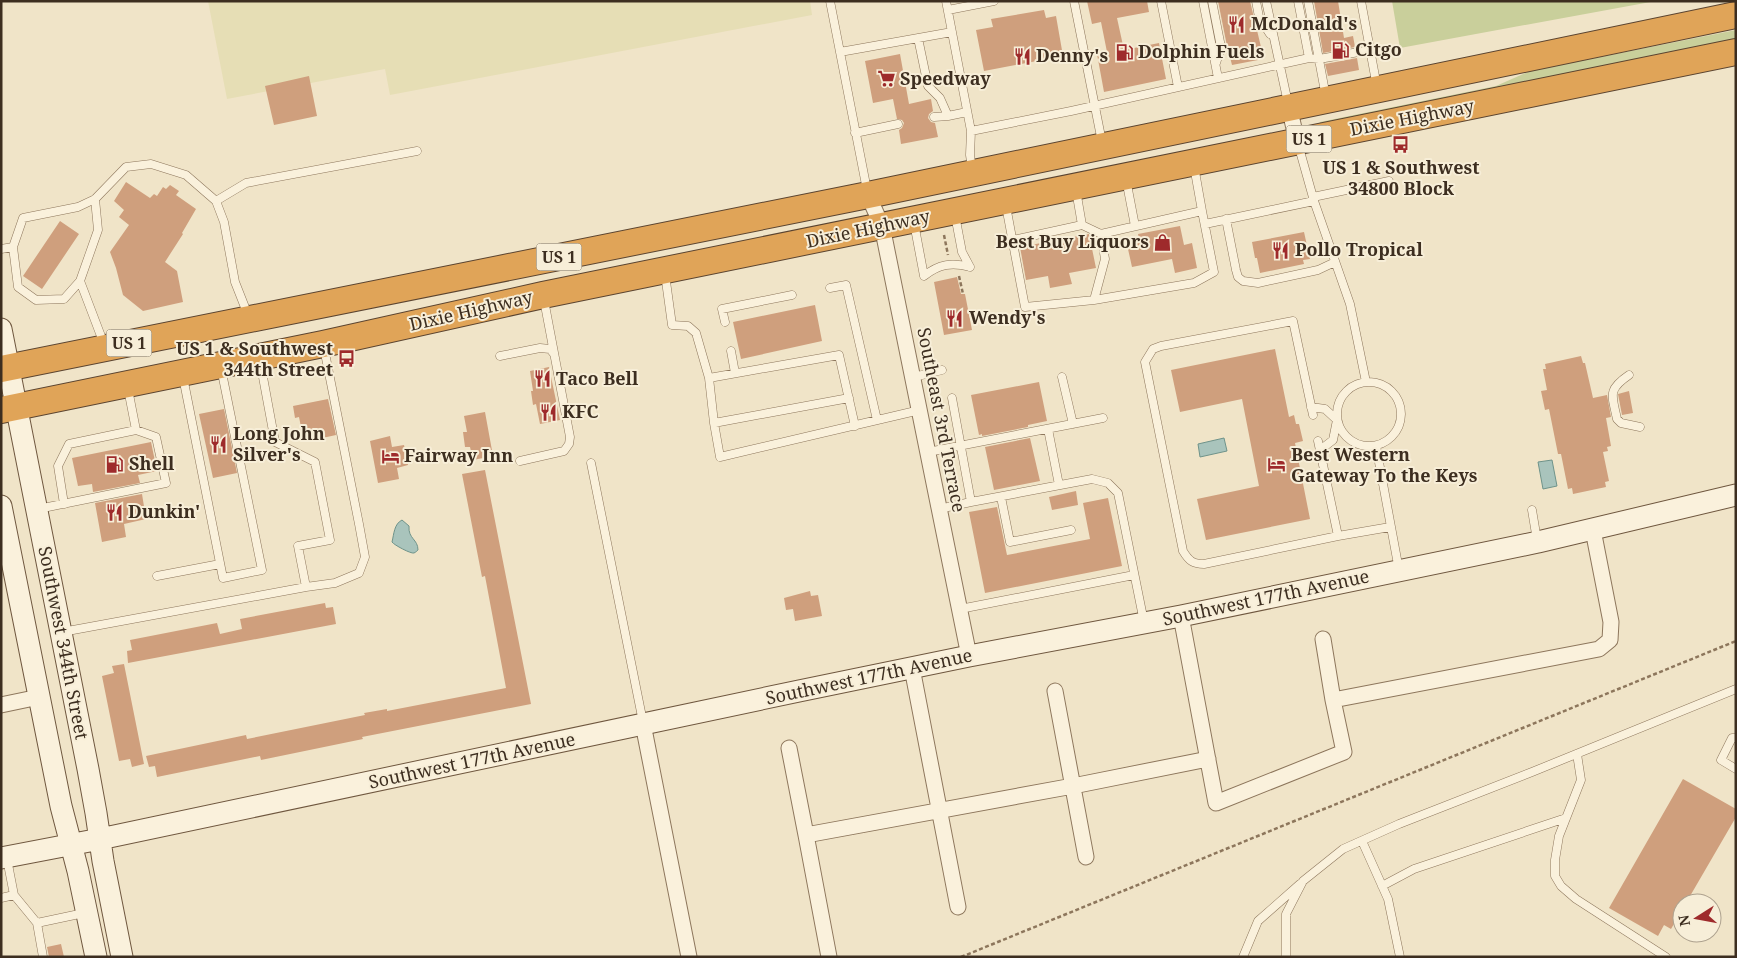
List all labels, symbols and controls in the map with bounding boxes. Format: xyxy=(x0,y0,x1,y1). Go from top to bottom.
place label: McDonald's xyxy=(1251,11,1358,35)
restaurant icon: McDonald's xyxy=(1227,14,1247,34)
place label: Citgo xyxy=(1355,37,1402,61)
place label: Dolphin Fuels xyxy=(1138,39,1265,63)
fuel station icon: Citgo xyxy=(1331,40,1351,60)
fuel station icon: Dolphin Fuels xyxy=(1114,42,1134,62)
place label: Denny's xyxy=(1036,43,1108,67)
restaurant icon: Denny's xyxy=(1012,46,1032,66)
place label: Speedway xyxy=(900,66,991,90)
supermarket icon: Speedway xyxy=(876,69,896,89)
street label: Dixie Highway xyxy=(1348,93,1477,141)
road number: US 1 xyxy=(1286,126,1332,152)
bus stop icon: US 1 & Southwest 34800 Block xyxy=(1391,135,1411,155)
place label: US 1 & Southwest 34800 Block xyxy=(1323,155,1479,200)
street label: Dixie Highway xyxy=(804,203,933,253)
place label: Best Buy Liquors xyxy=(996,229,1149,253)
shop icon: Best Buy Liquors xyxy=(1153,232,1173,252)
place label: Pollo Tropical xyxy=(1295,237,1423,261)
restaurant icon: Pollo Tropical xyxy=(1271,240,1291,260)
road number: US 1 xyxy=(536,243,582,270)
street label: Dixie Highway xyxy=(407,284,536,336)
place label: Wendy's xyxy=(969,305,1046,329)
restaurant icon: Wendy's xyxy=(945,308,965,328)
street label: Southeast 3rd Terrace xyxy=(912,325,972,514)
road number: US 1 xyxy=(106,329,152,356)
place label: US 1 & Southwest 344th Street xyxy=(176,336,333,381)
bus stop icon: US 1 & Southwest 344th Street xyxy=(337,349,357,369)
place label: Taco Bell xyxy=(556,366,639,390)
restaurant icon: Taco Bell xyxy=(532,369,552,389)
place label: KFC xyxy=(562,399,598,423)
restaurant icon: KFC xyxy=(538,402,558,422)
place label: Long John Silver's xyxy=(233,421,325,466)
restaurant icon: Long John Silver's xyxy=(209,434,229,454)
place label: Best Western Gateway To the Keys xyxy=(1291,442,1478,487)
place label: Fairway Inn xyxy=(404,443,513,467)
hotel icon: Fairway Inn xyxy=(380,446,400,466)
place label: Shell xyxy=(129,451,175,475)
fuel station icon: Shell xyxy=(105,454,125,474)
hotel icon: Best Western Gateway To the Keys xyxy=(1267,455,1287,475)
place label: Dunkin' xyxy=(128,499,200,523)
restaurant icon: Dunkin' xyxy=(104,502,124,522)
street label: Southwest 344th Street xyxy=(33,544,95,742)
street label: Southwest 177th Avenue xyxy=(1160,563,1371,631)
street label: Southwest 177th Avenue xyxy=(763,642,974,710)
street label: Southwest 177th Avenue xyxy=(366,726,577,794)
north arrow xyxy=(1672,893,1722,943)
text: N xyxy=(1673,913,1694,928)

